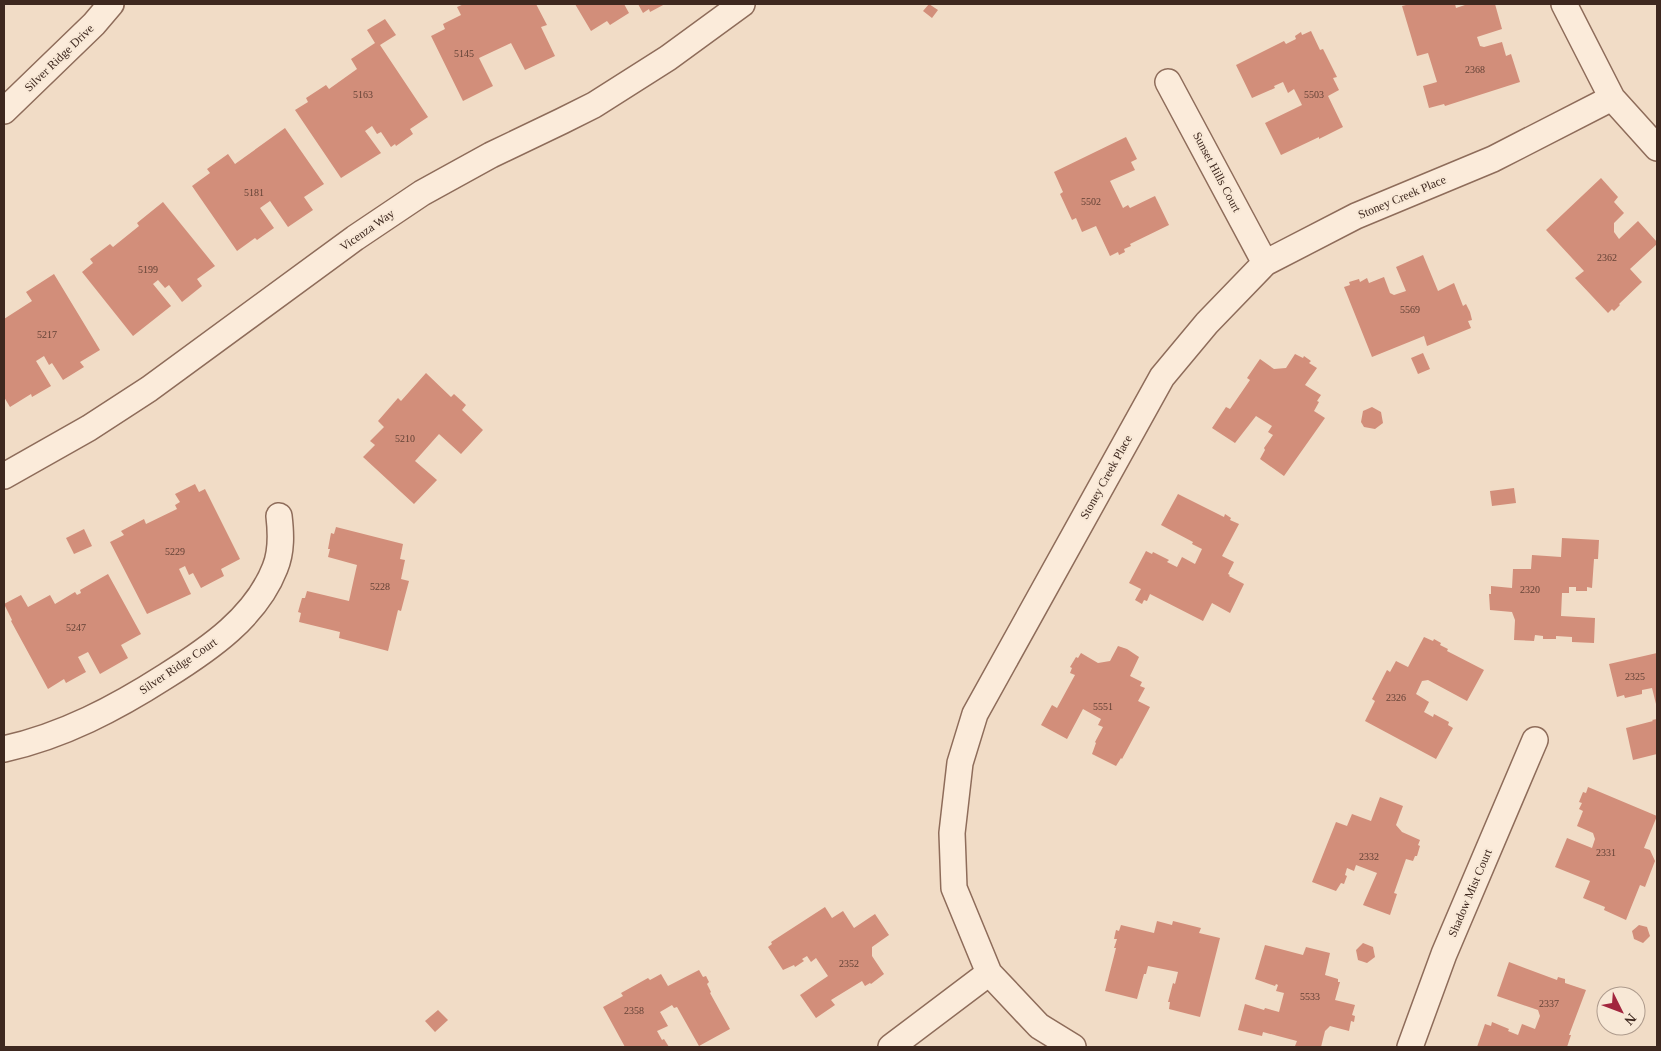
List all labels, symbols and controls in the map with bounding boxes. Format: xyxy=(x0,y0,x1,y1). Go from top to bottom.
street label: Silver Ridge Drive xyxy=(22,21,96,95)
house number: 5145 xyxy=(454,48,474,59)
house number: 2368 xyxy=(1465,64,1485,75)
house number: 5163 xyxy=(353,89,373,100)
house number: 5503 xyxy=(1304,89,1324,100)
street label: Sunset Hills Court xyxy=(1190,130,1244,215)
street label: Stoney Creek Place xyxy=(1356,172,1448,222)
house number: 5181 xyxy=(244,187,264,198)
house number: 5502 xyxy=(1081,196,1101,207)
street label: Vicenza Way xyxy=(337,206,397,254)
house number: 2362 xyxy=(1597,252,1617,263)
house number: 5199 xyxy=(138,264,158,275)
house number: 5569 xyxy=(1400,304,1420,315)
house number: 5217 xyxy=(37,329,57,340)
house number: 5210 xyxy=(395,433,415,444)
street label: Stoney Creek Place xyxy=(1077,433,1135,521)
house number: 5229 xyxy=(165,546,185,557)
house number: 5228 xyxy=(370,581,390,592)
house number: 2320 xyxy=(1520,584,1540,595)
house number: 5247 xyxy=(66,622,86,633)
street label: Silver Ridge Court xyxy=(137,634,220,697)
house number: 2325 xyxy=(1625,671,1645,682)
house number: 2326 xyxy=(1386,692,1406,703)
house number: 5551 xyxy=(1093,701,1113,712)
street label: Shadow Mist Court xyxy=(1445,846,1495,939)
house number: 2331 xyxy=(1596,847,1616,858)
house number: 2332 xyxy=(1359,851,1379,862)
house number: 2352 xyxy=(839,958,859,969)
north arrow xyxy=(1596,986,1646,1036)
house number: 5533 xyxy=(1300,991,1320,1002)
house number: 2337 xyxy=(1539,998,1559,1009)
house number: 2358 xyxy=(624,1005,644,1016)
text: N xyxy=(1621,1011,1639,1028)

